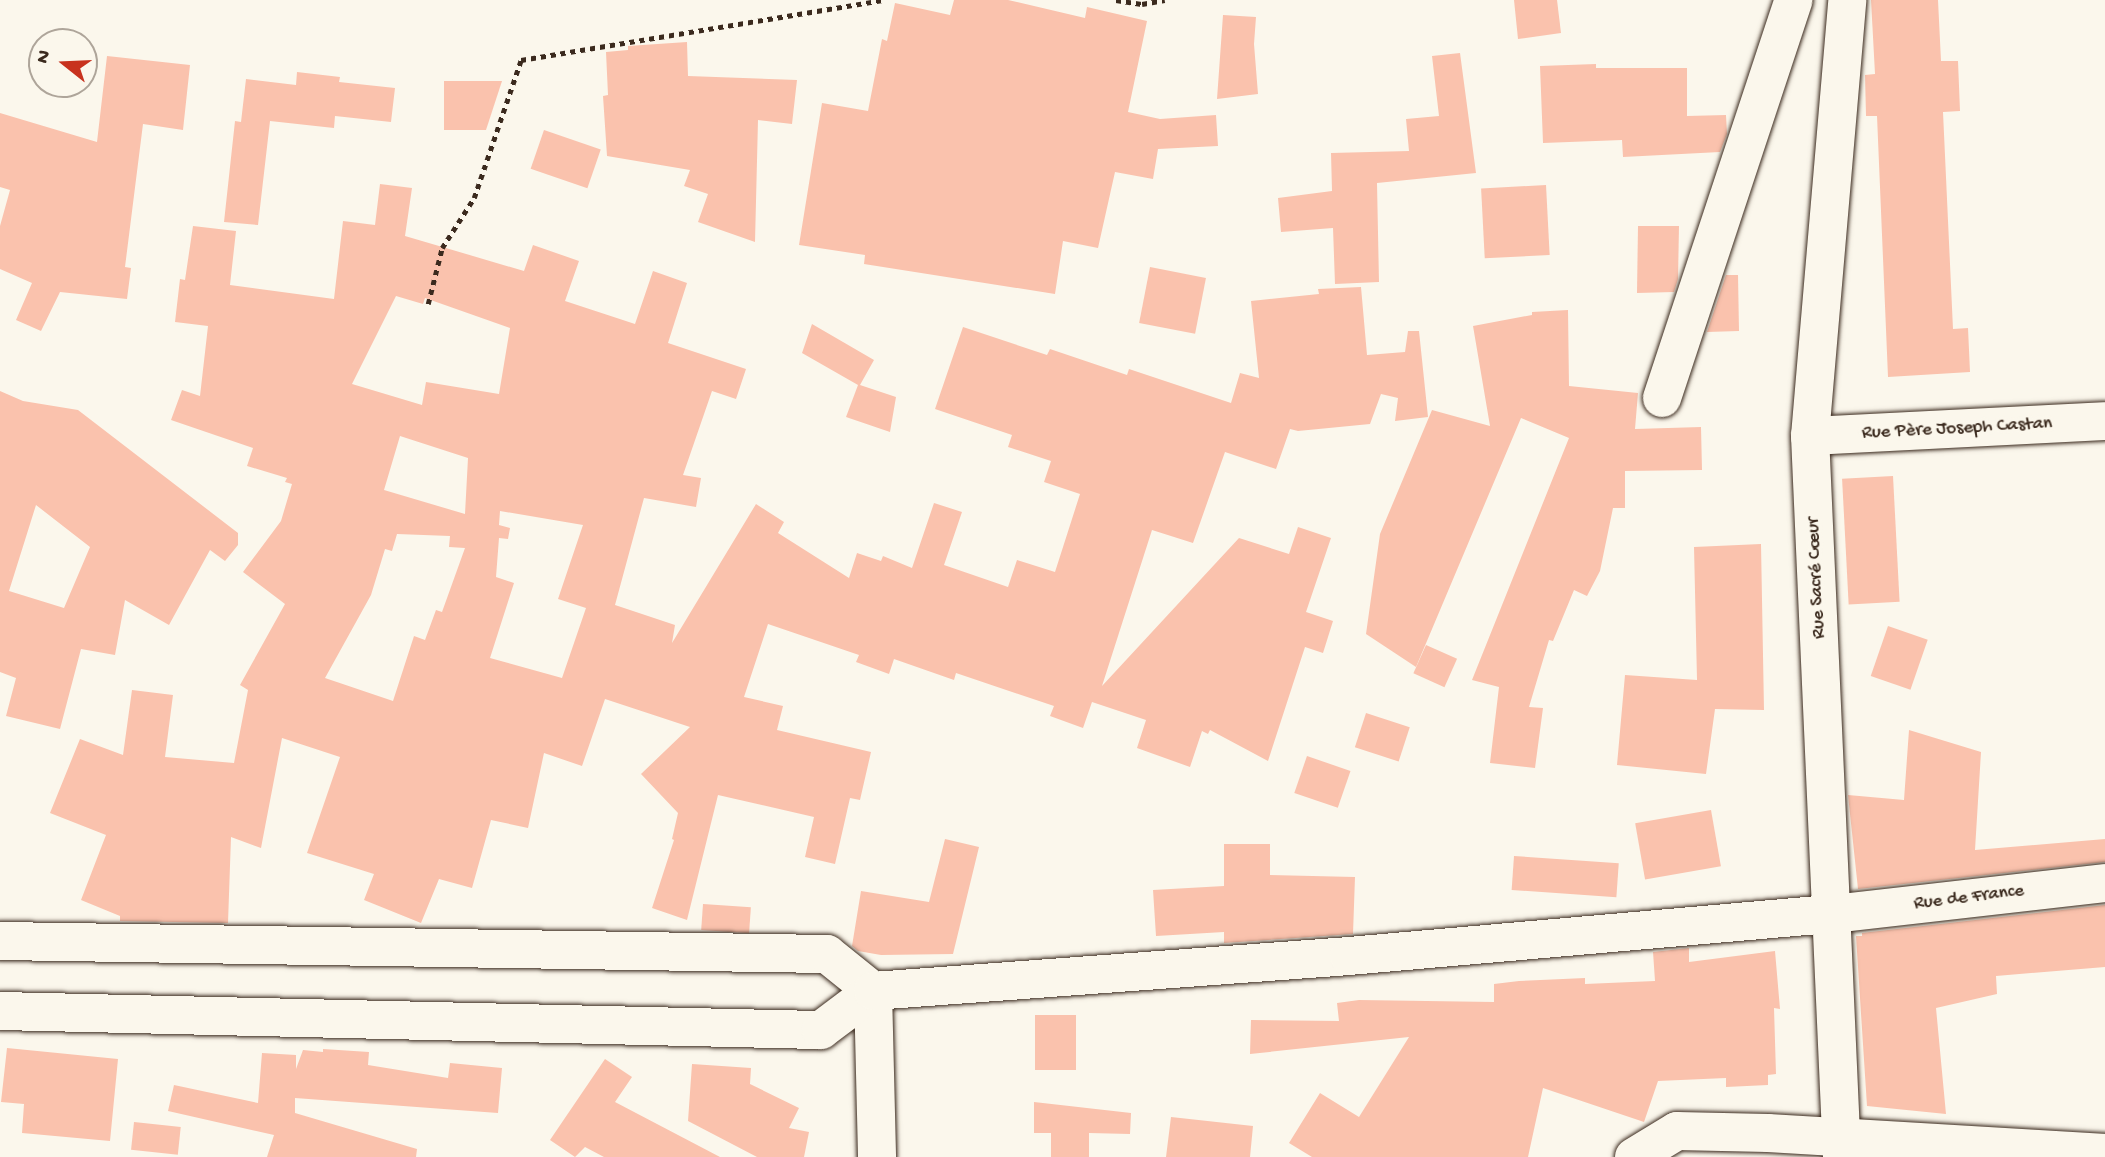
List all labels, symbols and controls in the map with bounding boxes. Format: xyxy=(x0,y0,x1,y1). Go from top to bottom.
north arrow xyxy=(28,28,98,98)
text: N xyxy=(32,48,57,66)
street label: Rue Père Joseph Castan xyxy=(1861,413,2053,445)
street label: Rue Sacré Cœur xyxy=(1802,517,1832,639)
street label: Rue de France xyxy=(1913,880,2025,916)

